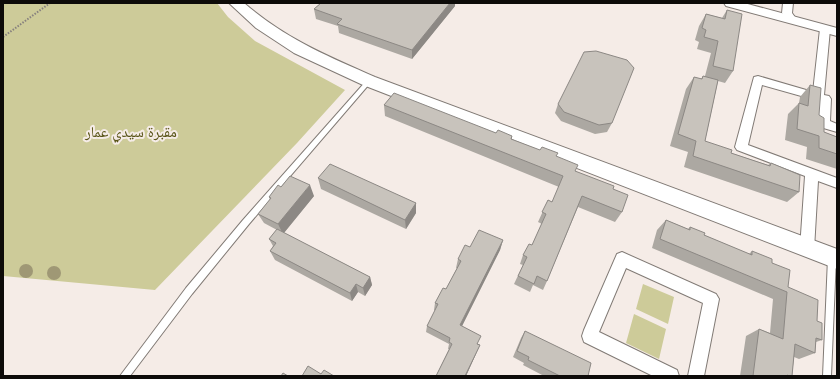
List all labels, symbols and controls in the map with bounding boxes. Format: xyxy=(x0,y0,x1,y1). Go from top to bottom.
park label: مقبرة سيدي عمار xyxy=(84,122,177,143)

